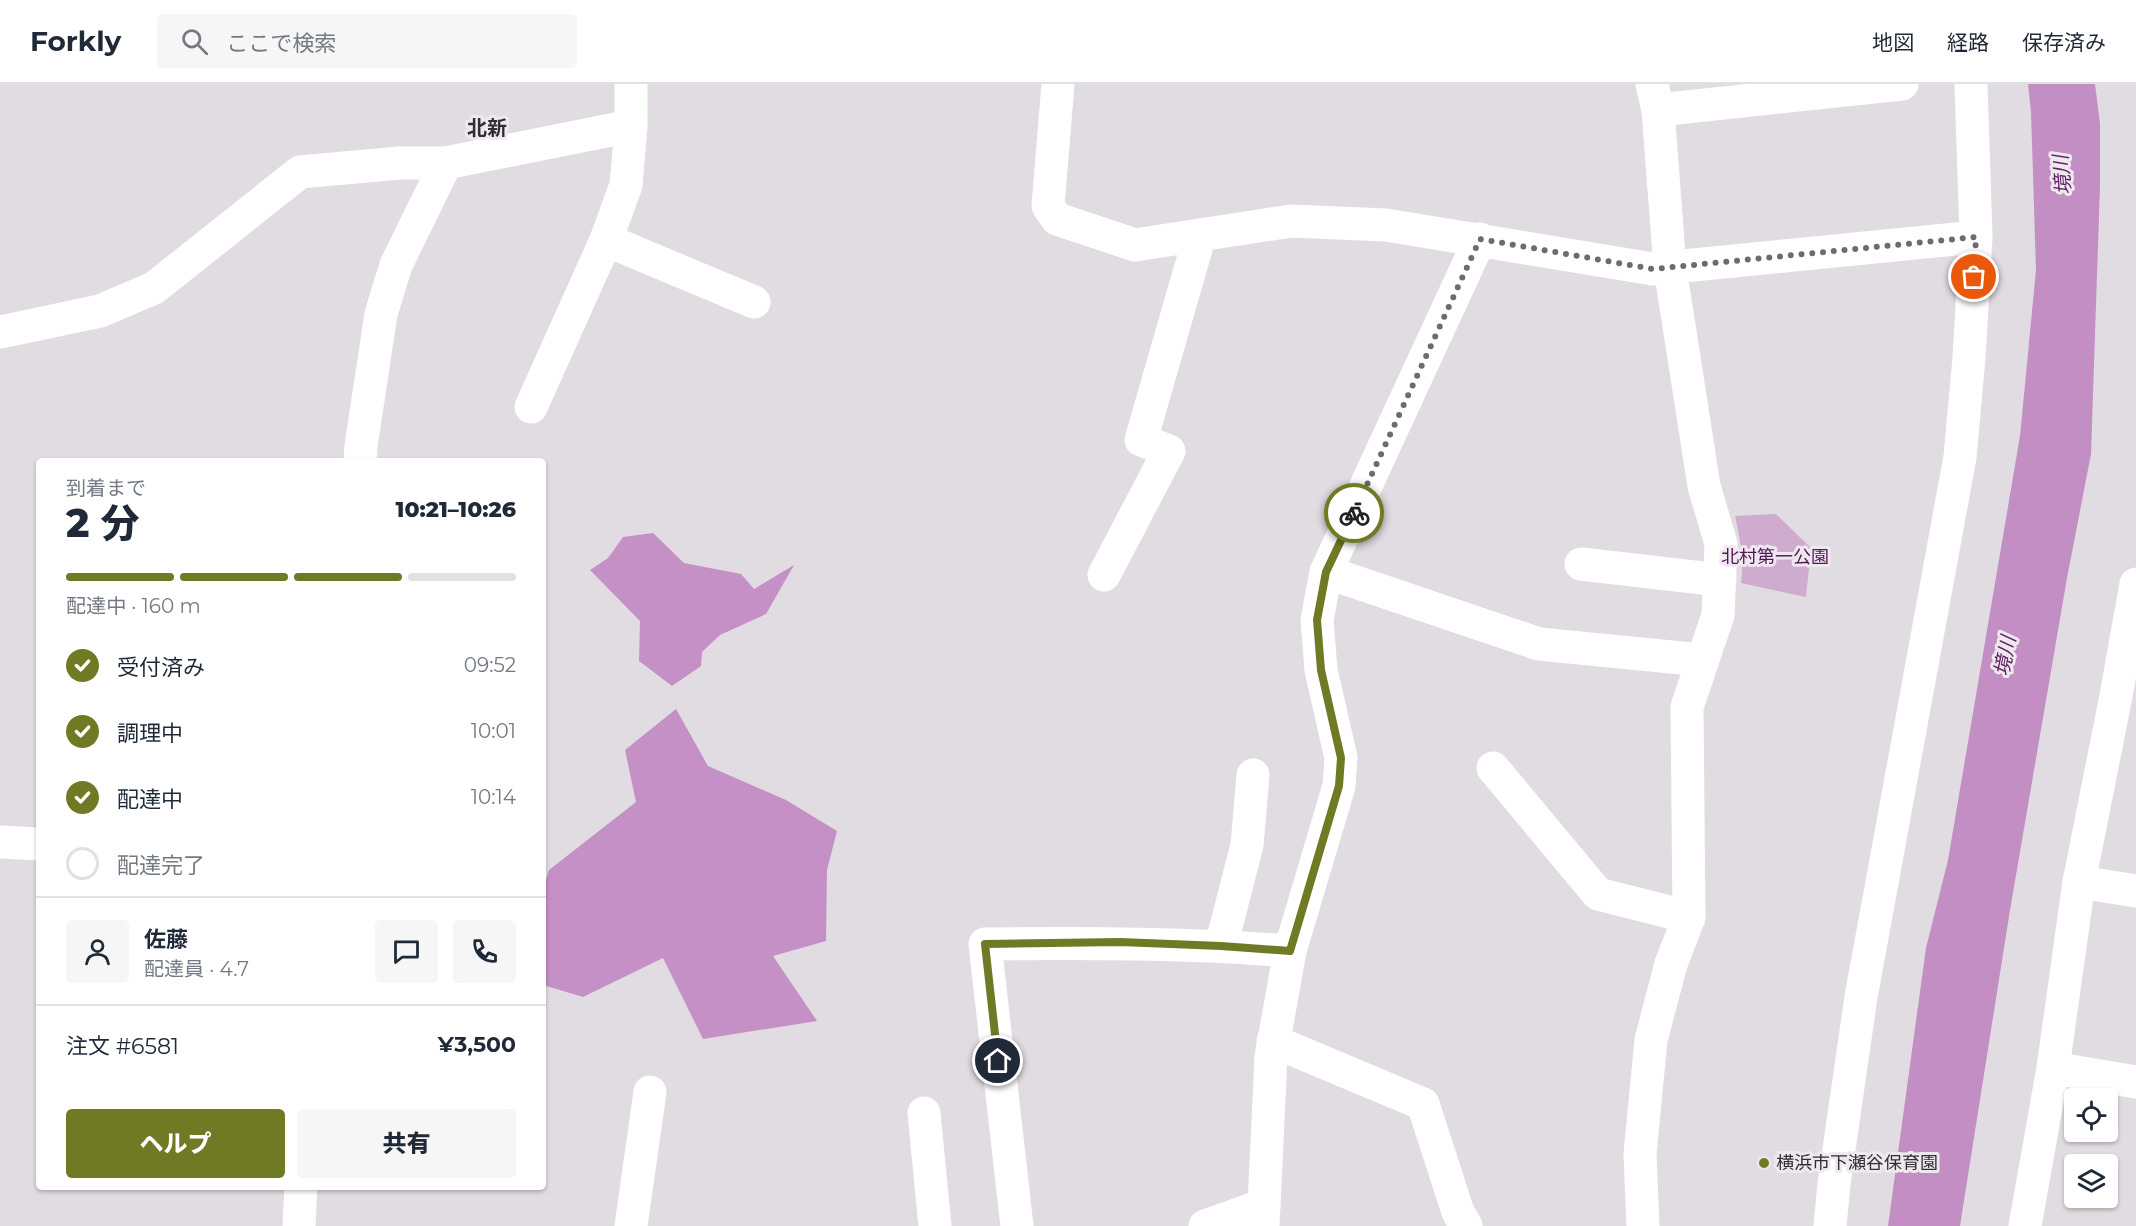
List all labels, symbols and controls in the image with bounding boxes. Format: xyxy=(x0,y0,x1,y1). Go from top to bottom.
search box xyxy=(157,14,577,68)
text: Forkly xyxy=(30,24,121,58)
icon: search xyxy=(178,25,211,58)
text: ここで検索 xyxy=(226,30,336,57)
text: 地図 xyxy=(1872,30,1914,55)
text: 経路 xyxy=(1947,30,1989,55)
text: 保存済み xyxy=(2022,30,2106,55)
district label: 北新 xyxy=(467,116,507,140)
water label: 境川 xyxy=(2048,152,2076,196)
pin xyxy=(1948,251,1999,302)
icon: bag xyxy=(1957,260,1990,293)
text: 到着まで xyxy=(66,476,146,500)
courier xyxy=(1324,483,1384,543)
text: 10:21–10:26 xyxy=(396,496,516,523)
icon: bike xyxy=(1338,497,1371,530)
text: 2 分 xyxy=(66,499,140,547)
park label: 北村第一公園 xyxy=(1721,546,1829,568)
text: 配達中 · 160 m xyxy=(66,594,201,618)
water label: 境川 xyxy=(1989,632,2021,678)
icon: check xyxy=(66,649,99,682)
text: 09:52 xyxy=(464,653,516,677)
text: 受付済み xyxy=(117,654,205,681)
icon: check xyxy=(66,715,99,748)
text: 10:01 xyxy=(471,719,516,743)
text: 調理中 xyxy=(117,720,183,747)
icon: check xyxy=(66,781,99,814)
text: 10:14 xyxy=(471,785,516,809)
text: 配達中 xyxy=(117,786,183,813)
text: 配達完了 xyxy=(117,852,205,879)
button: person xyxy=(66,920,129,983)
button: chat xyxy=(375,920,438,983)
button: phone xyxy=(453,920,516,983)
text: 佐藤 xyxy=(144,926,188,953)
text: 配達員 · 4.7 xyxy=(144,957,249,981)
text: ¥3,500 xyxy=(438,1031,516,1058)
text: 注文 #6581 xyxy=(66,1033,179,1060)
pin xyxy=(972,1035,1023,1086)
icon: home xyxy=(981,1044,1014,1077)
map controls xyxy=(2064,1088,2118,1208)
button: locate xyxy=(2064,1088,2118,1142)
button: ヘルプ xyxy=(66,1109,285,1178)
button: 共有 xyxy=(297,1109,516,1178)
place label: 横浜市下瀬谷保育園 xyxy=(1776,1152,1938,1174)
button: layers xyxy=(2064,1154,2118,1208)
marker: 横浜市下瀬谷保育園 xyxy=(1757,1156,1771,1170)

